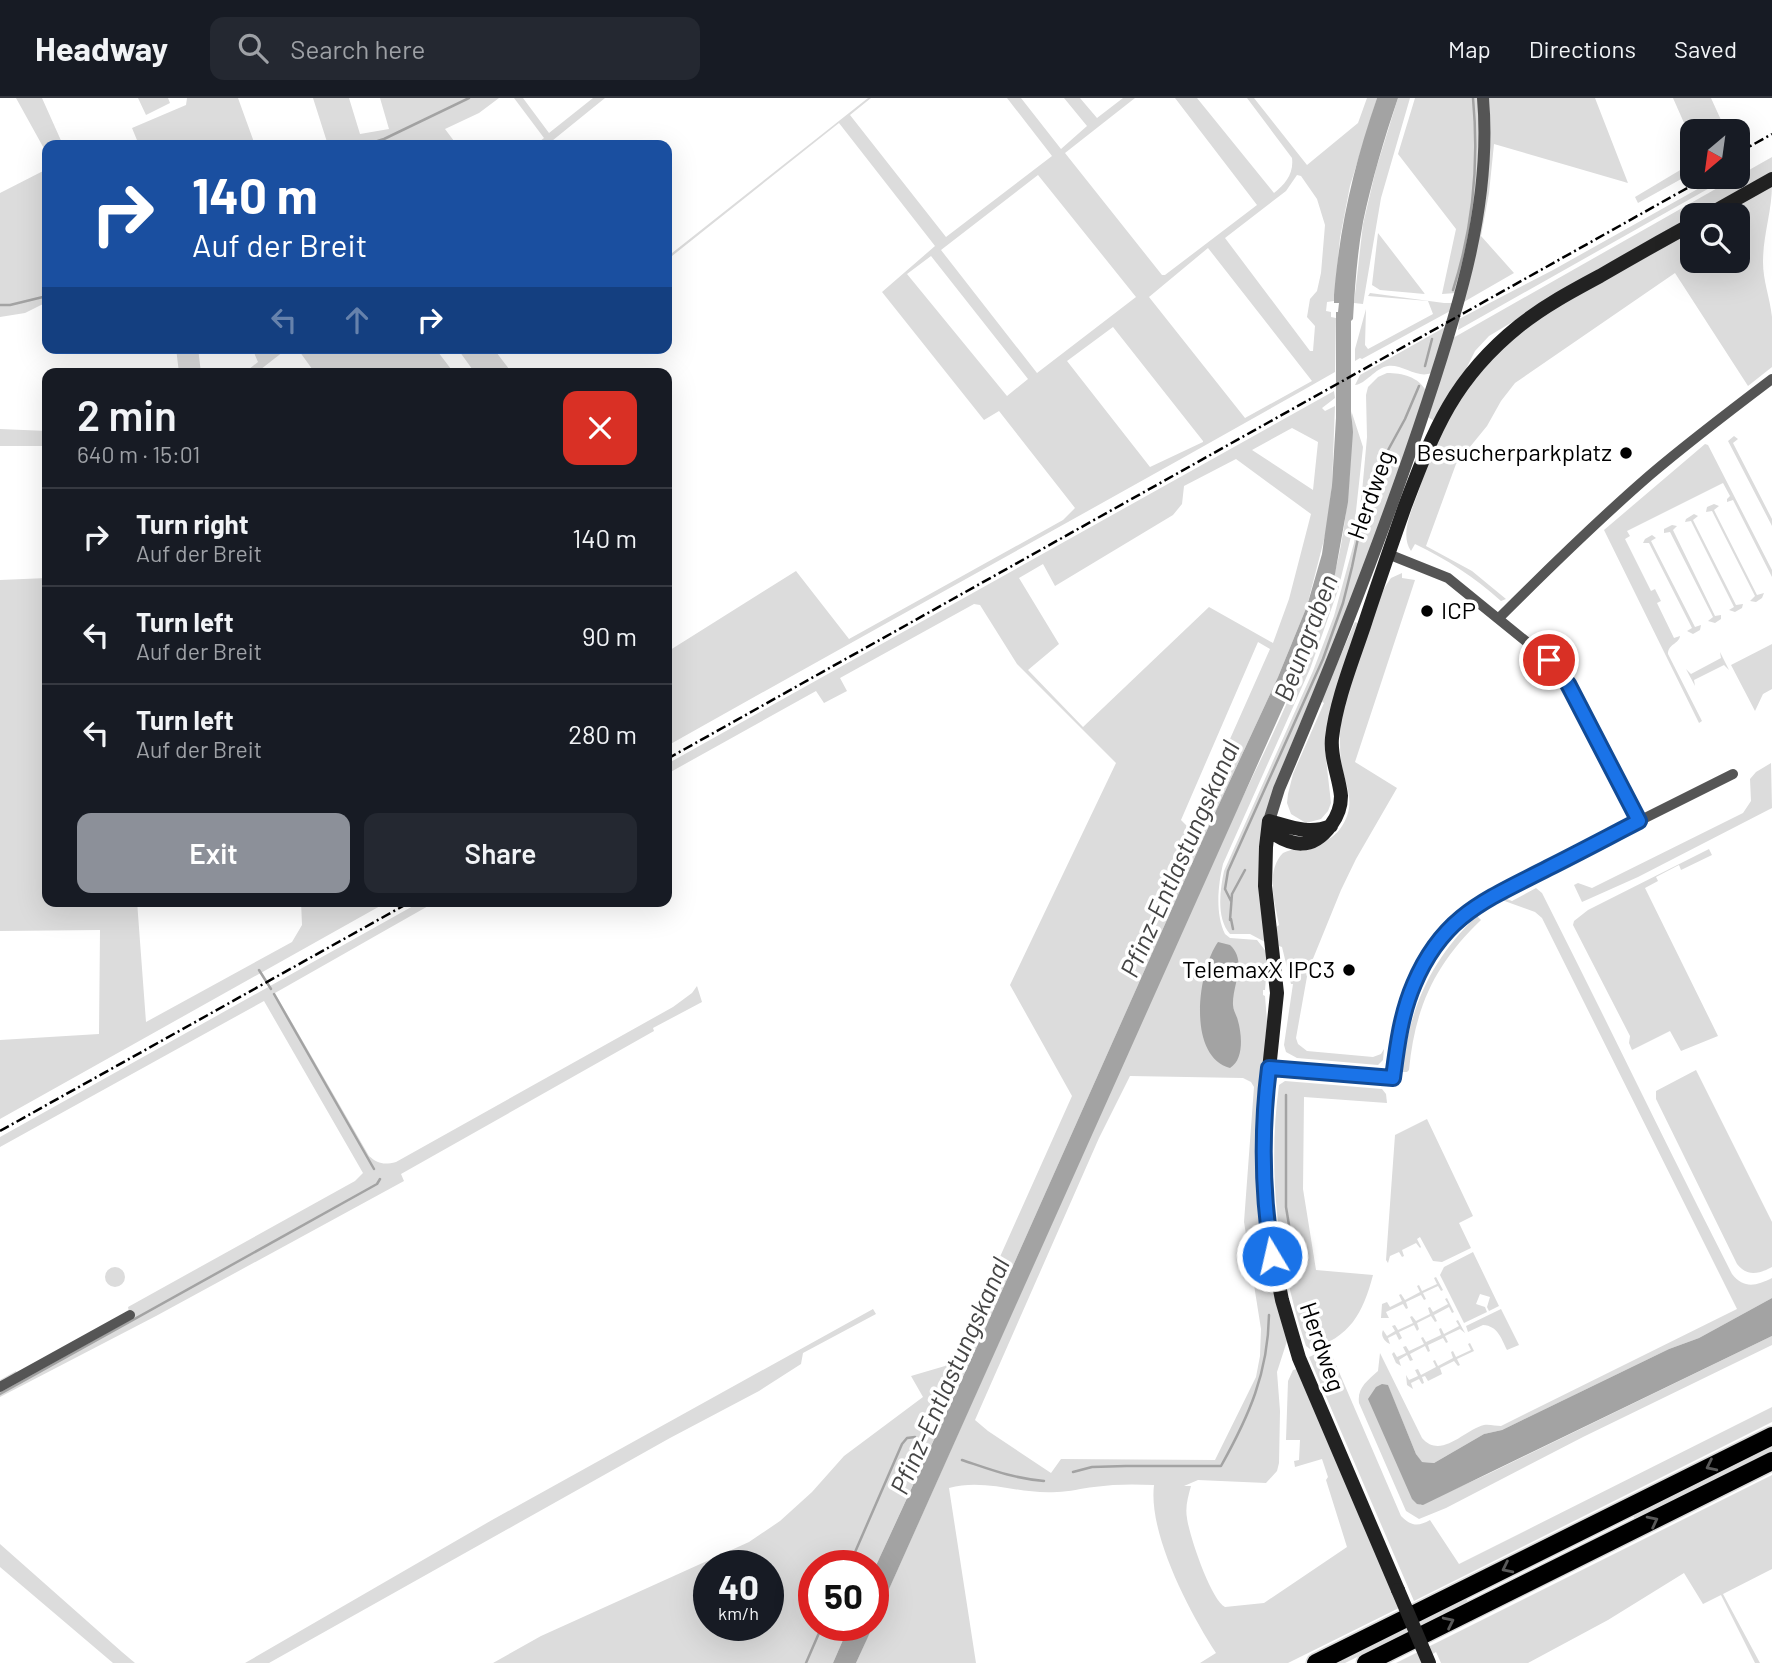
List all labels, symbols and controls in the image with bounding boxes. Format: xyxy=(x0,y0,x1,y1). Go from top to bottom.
search box xyxy=(210,17,700,80)
text: Headway xyxy=(35,28,168,68)
icon: search xyxy=(234,29,272,67)
text: Search here xyxy=(290,33,425,64)
text: Map xyxy=(1448,34,1491,63)
text: Directions xyxy=(1529,34,1636,63)
text: Saved xyxy=(1674,34,1737,63)
north arrow xyxy=(1680,119,1750,189)
map controls xyxy=(1680,119,1750,273)
text: 140 m xyxy=(192,165,318,224)
icon: right xyxy=(77,168,168,259)
button: search xyxy=(1680,203,1750,273)
text: Auf der Breit xyxy=(192,225,367,263)
icon: left xyxy=(265,301,303,339)
icon: ahead xyxy=(338,301,376,339)
icon: right xyxy=(411,301,449,339)
text: 2 min xyxy=(77,389,177,439)
button: close xyxy=(563,391,637,465)
place label: Besucherparkplatz xyxy=(1417,437,1612,466)
text: 640 m · 15:01 xyxy=(77,440,200,468)
marker: Besucherparkplatz xyxy=(1618,445,1634,461)
street label: Herdweg xyxy=(1340,446,1399,543)
text: Turn right xyxy=(136,508,249,539)
icon: right xyxy=(77,518,115,556)
text: 140 m xyxy=(572,522,637,553)
text: Auf der Breit xyxy=(136,539,262,567)
water label: Beungraben xyxy=(1266,570,1343,705)
place label: ICP xyxy=(1441,595,1476,624)
marker: ICP xyxy=(1419,603,1435,619)
text: Turn left xyxy=(136,606,234,637)
icon: left xyxy=(77,616,115,654)
text: 90 m xyxy=(582,620,637,651)
pin xyxy=(1519,630,1579,690)
text: Auf der Breit xyxy=(136,637,262,665)
icon: arrive xyxy=(1530,641,1568,679)
text: Turn left xyxy=(136,704,234,735)
icon: left xyxy=(77,714,115,752)
text: 280 m xyxy=(568,718,637,749)
text: Auf der Breit xyxy=(136,735,262,763)
water label: Pfinz-Entlastungskanal xyxy=(1112,735,1245,982)
button: Exit xyxy=(77,813,350,893)
button: Share xyxy=(364,813,637,893)
place label: TelemaxX IPC3 xyxy=(1182,954,1335,983)
marker: TelemaxX IPC3 xyxy=(1341,962,1357,978)
position arrow xyxy=(1235,1219,1309,1293)
water label: Pfinz-Entlastungskanal xyxy=(882,1252,1015,1499)
street label: Herdweg xyxy=(1295,1298,1352,1395)
one-way arrow xyxy=(1706,1458,1718,1472)
one-way arrow xyxy=(1646,1515,1658,1529)
speed limit sign: 50 xyxy=(798,1550,889,1641)
one-way arrow xyxy=(1502,1559,1514,1573)
text: 40 xyxy=(718,1565,759,1607)
text: km/h xyxy=(718,1602,759,1624)
one-way arrow xyxy=(1442,1616,1454,1630)

